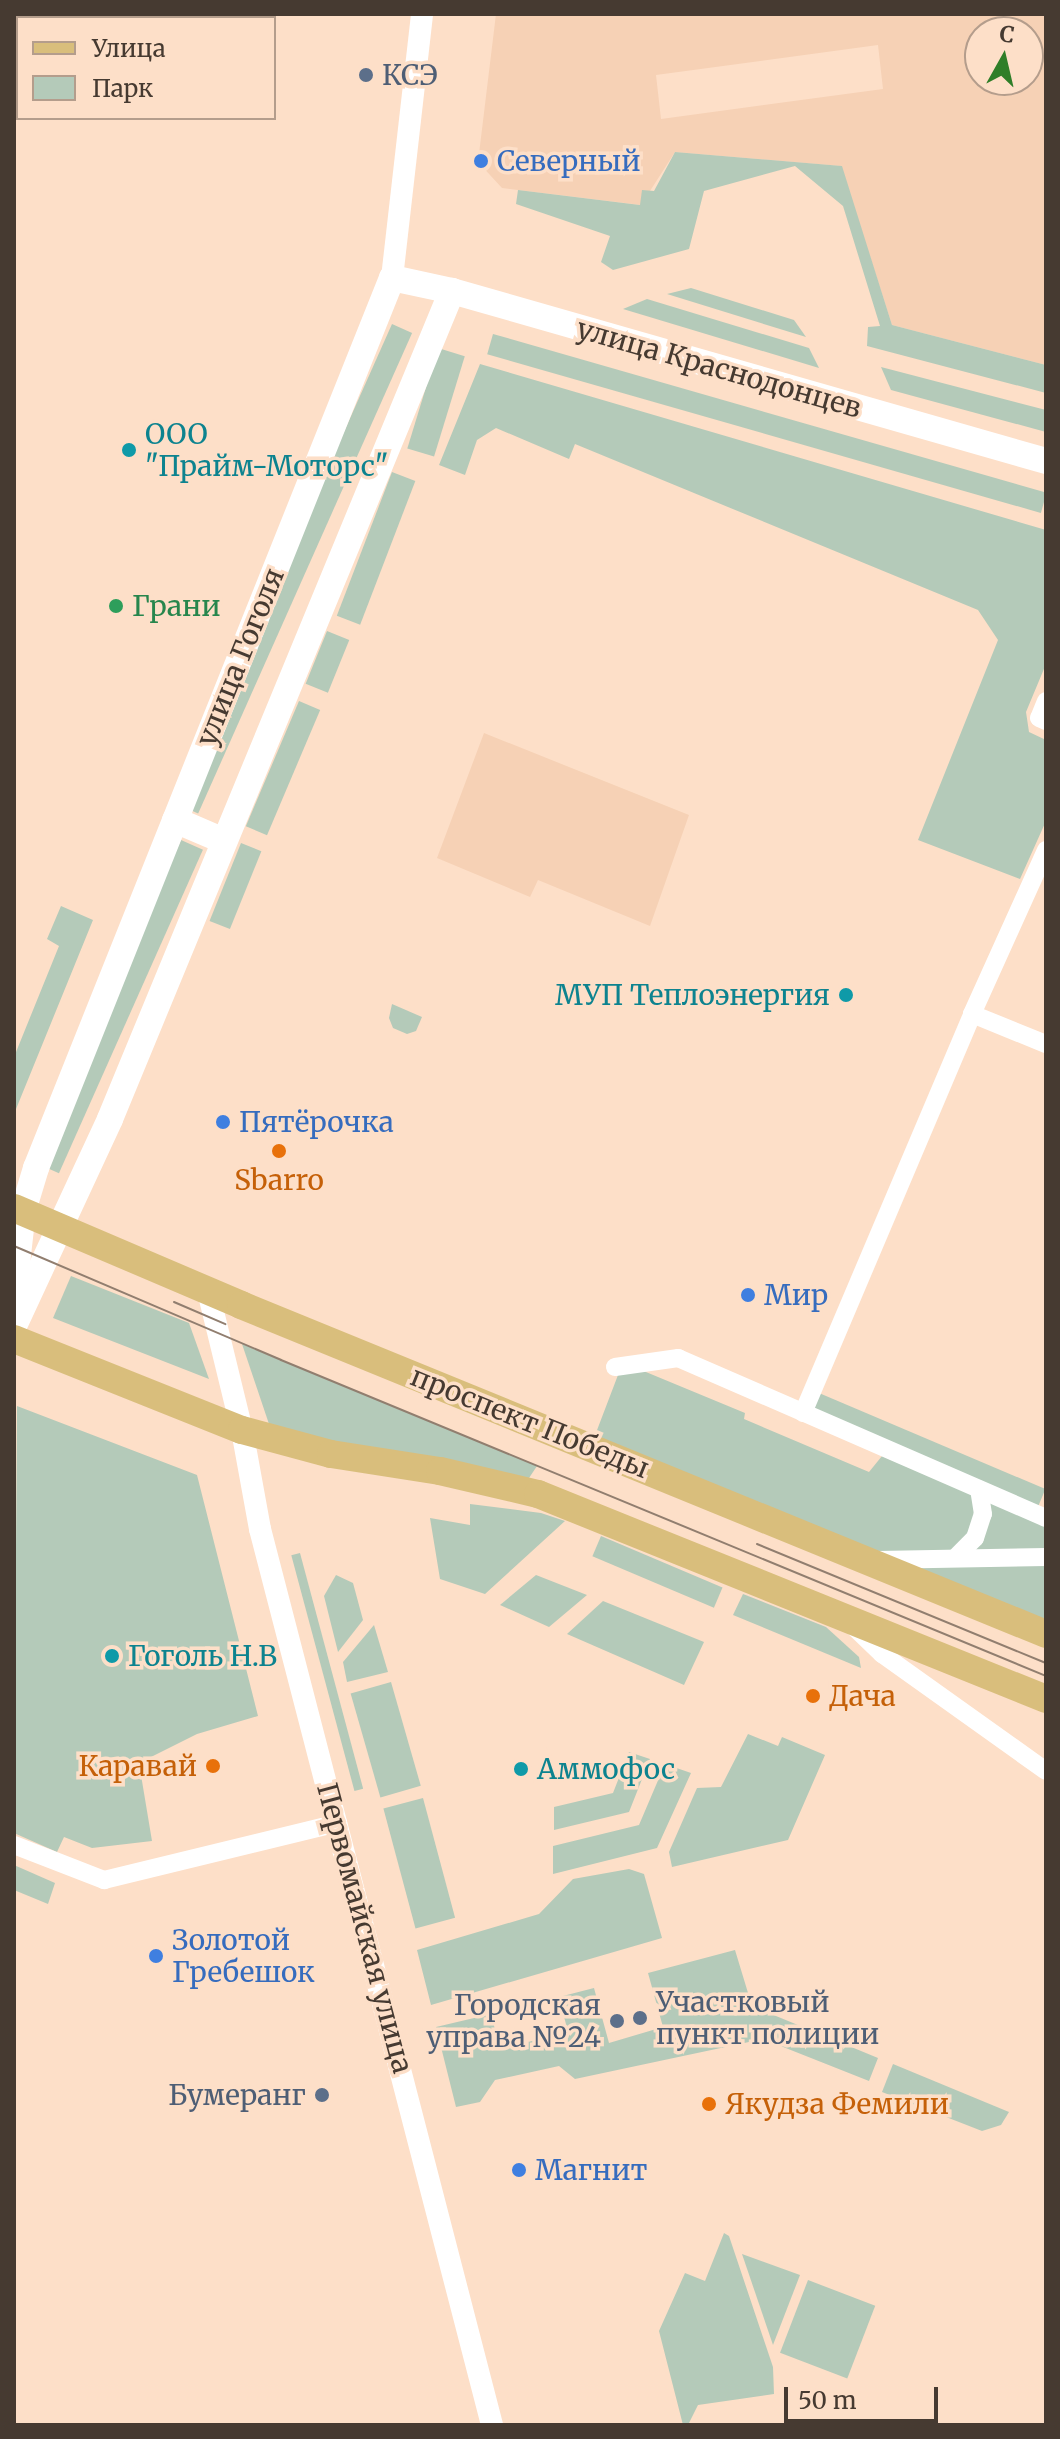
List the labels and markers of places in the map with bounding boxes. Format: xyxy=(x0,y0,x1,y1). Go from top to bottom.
place label: КСЭ xyxy=(382,58,438,92)
marker: КСЭ xyxy=(357,66,375,84)
place label: Северный xyxy=(497,144,641,178)
marker: Северный xyxy=(472,152,490,170)
place label: ООО "Прайм-Моторс" xyxy=(145,417,389,483)
marker: ООО "Прайм-Моторс" xyxy=(120,441,138,459)
place label: Грани xyxy=(132,589,221,623)
marker: Грани xyxy=(107,597,125,615)
place label: МУП Теплоэнергия xyxy=(555,978,830,1012)
marker: МУП Теплоэнергия xyxy=(837,986,855,1004)
place label: Пятёрочка xyxy=(239,1105,394,1139)
marker: Пятёрочка xyxy=(214,1113,232,1131)
marker: Sbarro xyxy=(270,1142,288,1160)
place label: Sbarro xyxy=(234,1163,324,1197)
place label: Мир xyxy=(764,1278,828,1312)
marker: Мир xyxy=(739,1286,757,1304)
place label: Гоголь Н.В xyxy=(128,1639,277,1673)
marker: Гоголь Н.В xyxy=(103,1647,121,1665)
place label: Дача xyxy=(829,1679,896,1713)
marker: Дача xyxy=(804,1687,822,1705)
place label: Каравай xyxy=(78,1749,197,1783)
place label: Аммофос xyxy=(537,1752,675,1786)
marker: Каравай xyxy=(204,1757,222,1775)
marker: Аммофос xyxy=(512,1760,530,1778)
place label: Золотой Гребешок xyxy=(172,1923,315,1989)
marker: Золотой Гребешок xyxy=(147,1947,165,1965)
place label: Участковый пункт полиции xyxy=(656,1985,879,2051)
place label: Городская управа №24 xyxy=(426,1988,601,2054)
marker: Участковый пункт полиции xyxy=(631,2009,649,2027)
marker: Городская управа №24 xyxy=(608,2012,626,2030)
place label: Бумеранг xyxy=(168,2078,306,2112)
marker: Бумеранг xyxy=(313,2086,331,2104)
place label: Якудза Фемили xyxy=(725,2087,949,2121)
marker: Якудза Фемили xyxy=(700,2095,718,2113)
place label: Магнит xyxy=(535,2153,647,2187)
marker: Магнит xyxy=(510,2161,528,2179)

